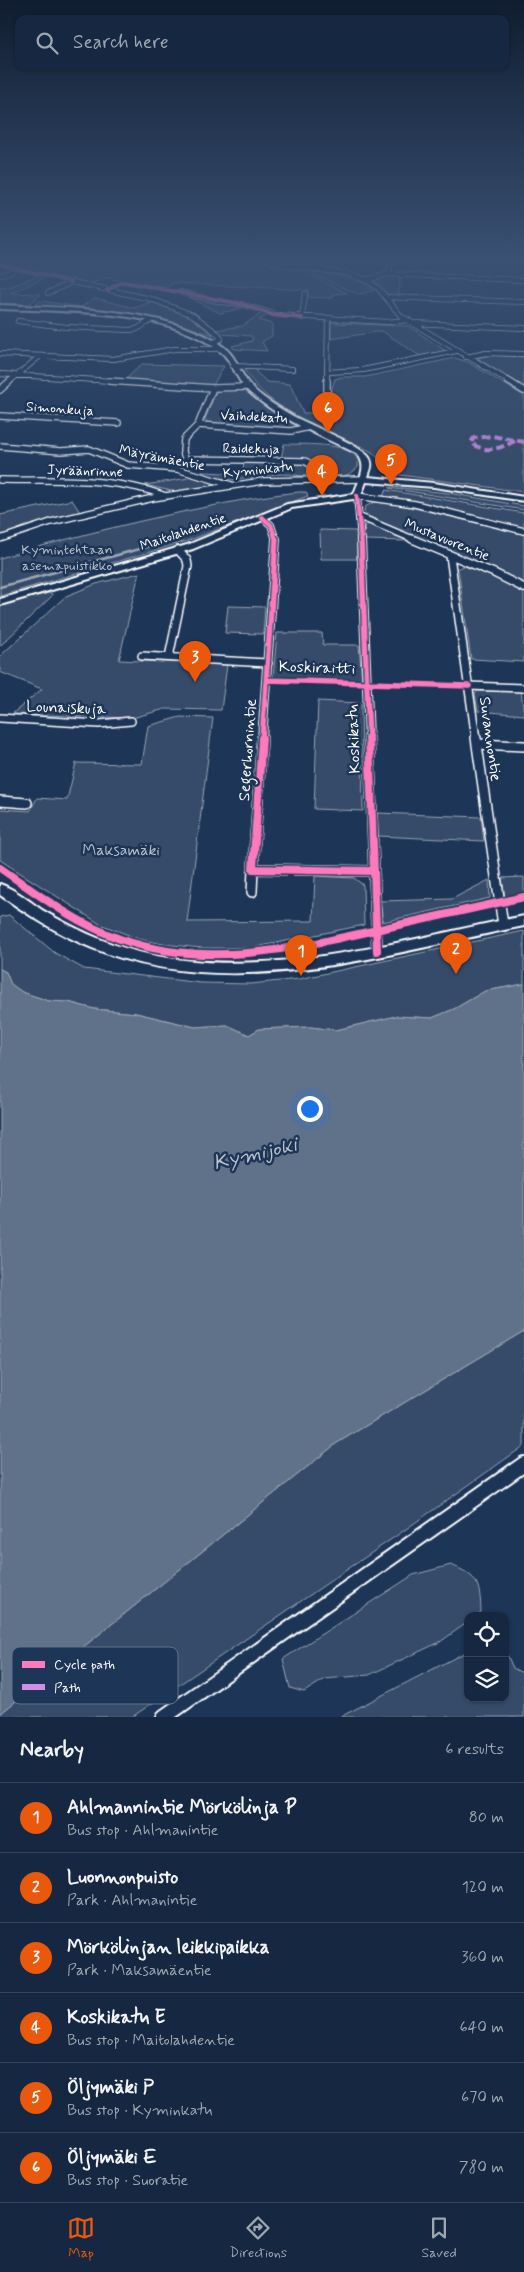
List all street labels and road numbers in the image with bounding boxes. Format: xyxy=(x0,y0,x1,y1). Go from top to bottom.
street label: Simonkuja xyxy=(25,398,95,420)
street label: Vaihdekatu xyxy=(220,406,289,428)
street label: Raidekuja xyxy=(222,440,280,458)
street label: Mäyrämäentie xyxy=(117,441,207,475)
street label: Kyminkatu xyxy=(222,457,294,483)
street label: Jyräänrinne xyxy=(47,461,123,481)
street label: Maitolahdentie xyxy=(138,509,228,555)
street label: Mustavuorentie xyxy=(402,515,492,565)
street label: Koskiraitti xyxy=(278,656,356,680)
street label: Suvannontie xyxy=(474,695,506,783)
street label: Lounaiskuja xyxy=(26,696,107,720)
street label: Segerhornintie xyxy=(234,698,263,802)
street label: Koskikatu xyxy=(342,703,366,774)

